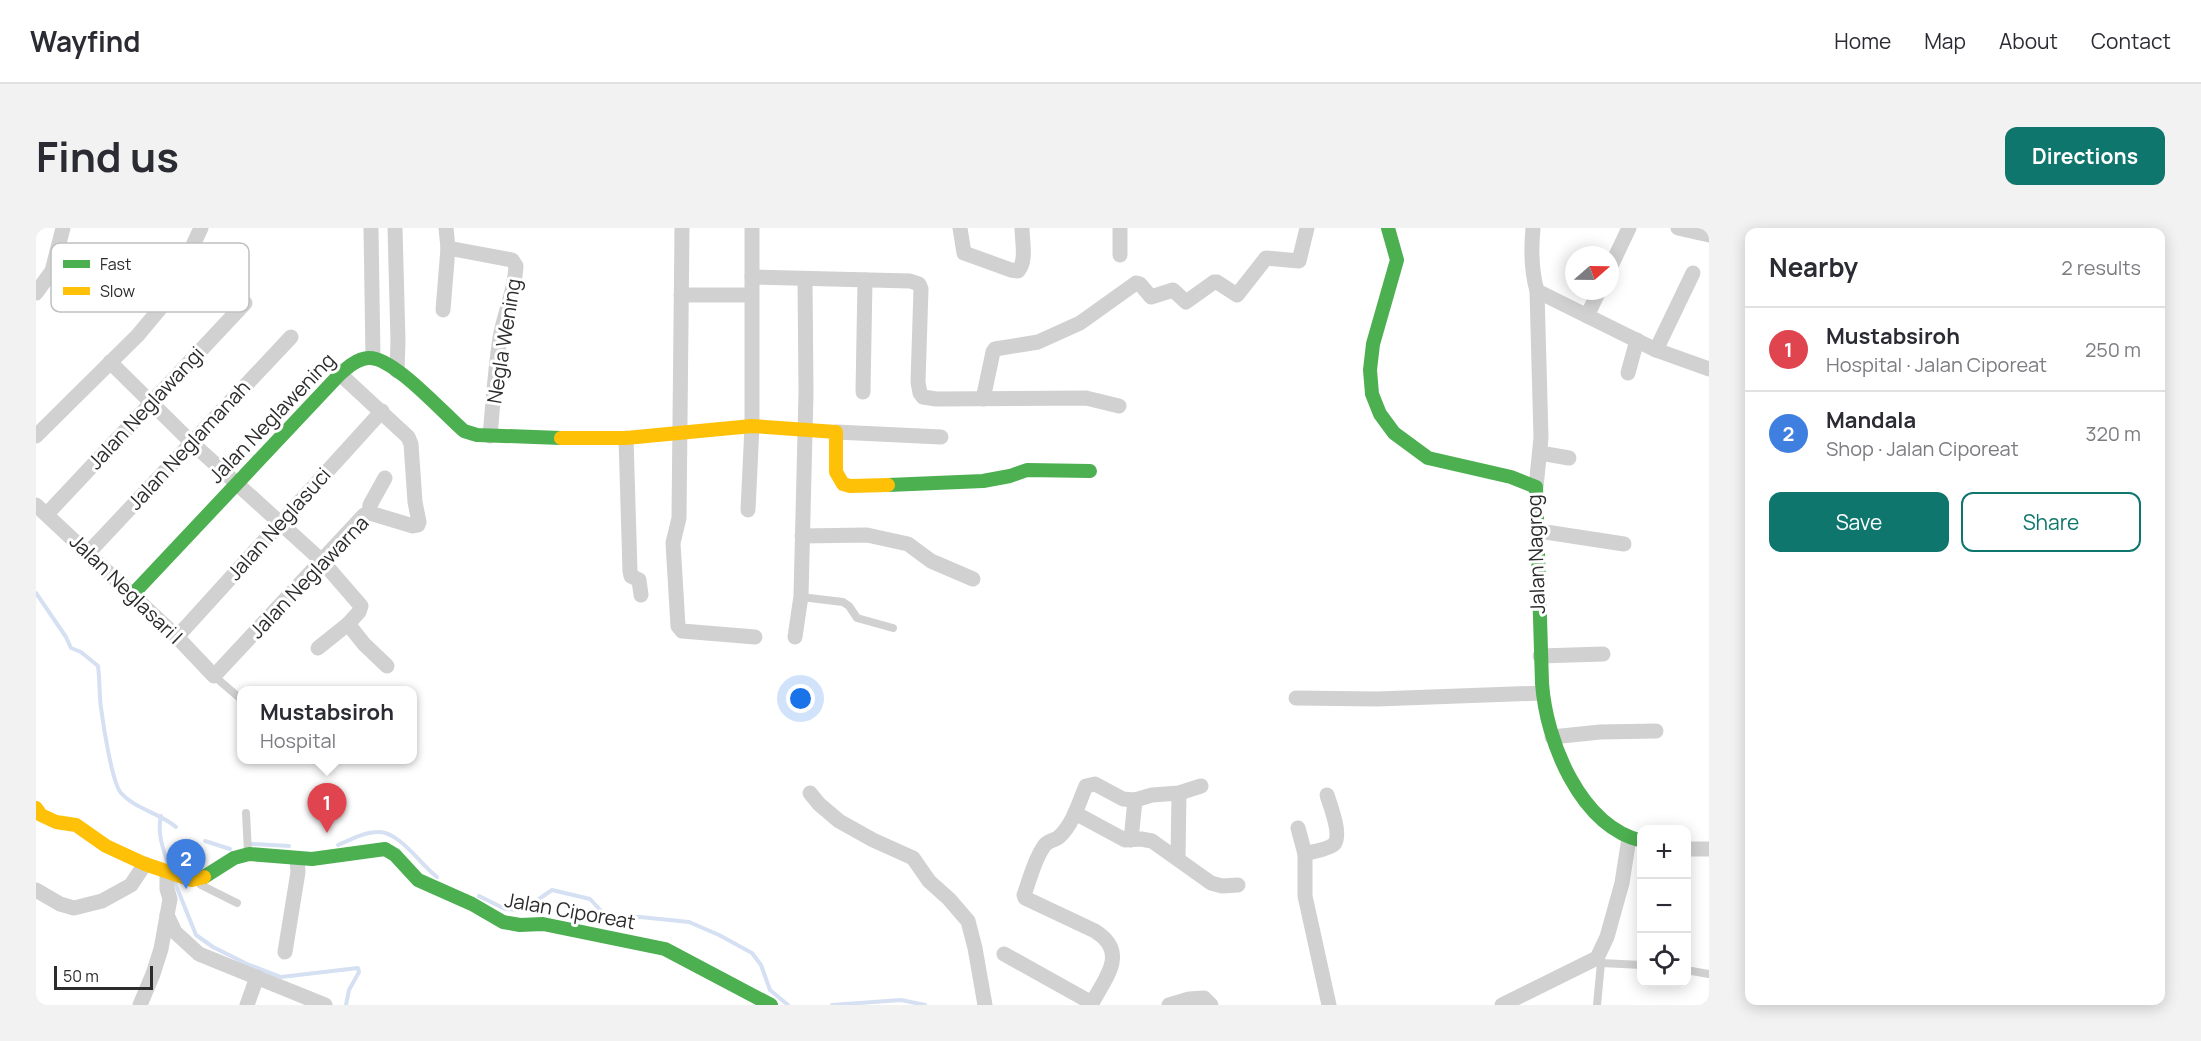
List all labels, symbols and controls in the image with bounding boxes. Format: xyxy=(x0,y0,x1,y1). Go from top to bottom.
text: Wayfind xyxy=(30,22,140,60)
text: Home xyxy=(1834,27,1891,55)
text: Map xyxy=(1924,27,1966,55)
text: About xyxy=(1999,27,2058,55)
text: Contact xyxy=(2091,27,2171,55)
text: Find us xyxy=(36,127,179,185)
button: Directions xyxy=(2005,127,2165,185)
legend xyxy=(51,243,249,312)
north arrow xyxy=(1565,246,1619,300)
text: Nearby xyxy=(1769,249,1858,285)
text: Fast xyxy=(100,253,131,275)
text: 2 results xyxy=(2061,254,2141,281)
street label: Negla Wening xyxy=(480,277,527,405)
text: Slow xyxy=(100,280,135,302)
text: Mustabsiroh xyxy=(1826,321,1960,351)
text: 1 xyxy=(1784,336,1793,363)
text: 250 m xyxy=(2085,336,2141,363)
street label: Jalan Neglawangi xyxy=(82,340,210,475)
street label: Jalan Neglawening xyxy=(202,347,341,489)
text: Hospital · Jalan Ciporeat xyxy=(1826,351,2047,378)
street label: Jalan Neglamanah xyxy=(121,374,256,515)
text: Mandala xyxy=(1826,405,1916,435)
text: 2 xyxy=(1783,420,1794,447)
text: 320 m xyxy=(2085,420,2141,447)
text: Shop · Jalan Ciporeat xyxy=(1826,435,2019,462)
street label: Jalan Neglasuci xyxy=(221,462,336,586)
button: Save xyxy=(1769,492,1949,552)
button: Share xyxy=(1961,492,2141,552)
street label: Jalan Nagrog xyxy=(1520,494,1551,614)
street label: Jalan Neglawarna xyxy=(243,509,374,644)
street label: Jalan Neglasari I xyxy=(64,528,189,649)
your location xyxy=(786,684,815,713)
popup xyxy=(237,686,417,764)
text: Mustabsiroh xyxy=(260,697,394,727)
text: Hospital xyxy=(260,727,336,754)
pin: 1 xyxy=(308,784,346,833)
map controls xyxy=(1637,825,1691,987)
button: + xyxy=(1637,825,1691,879)
pin: 2 xyxy=(166,840,206,889)
button: − xyxy=(1637,879,1691,933)
street label: Jalan Ciporeat xyxy=(503,886,638,935)
button: locate xyxy=(1637,933,1691,987)
scale bar xyxy=(54,963,153,990)
text: 50 m xyxy=(63,965,99,987)

